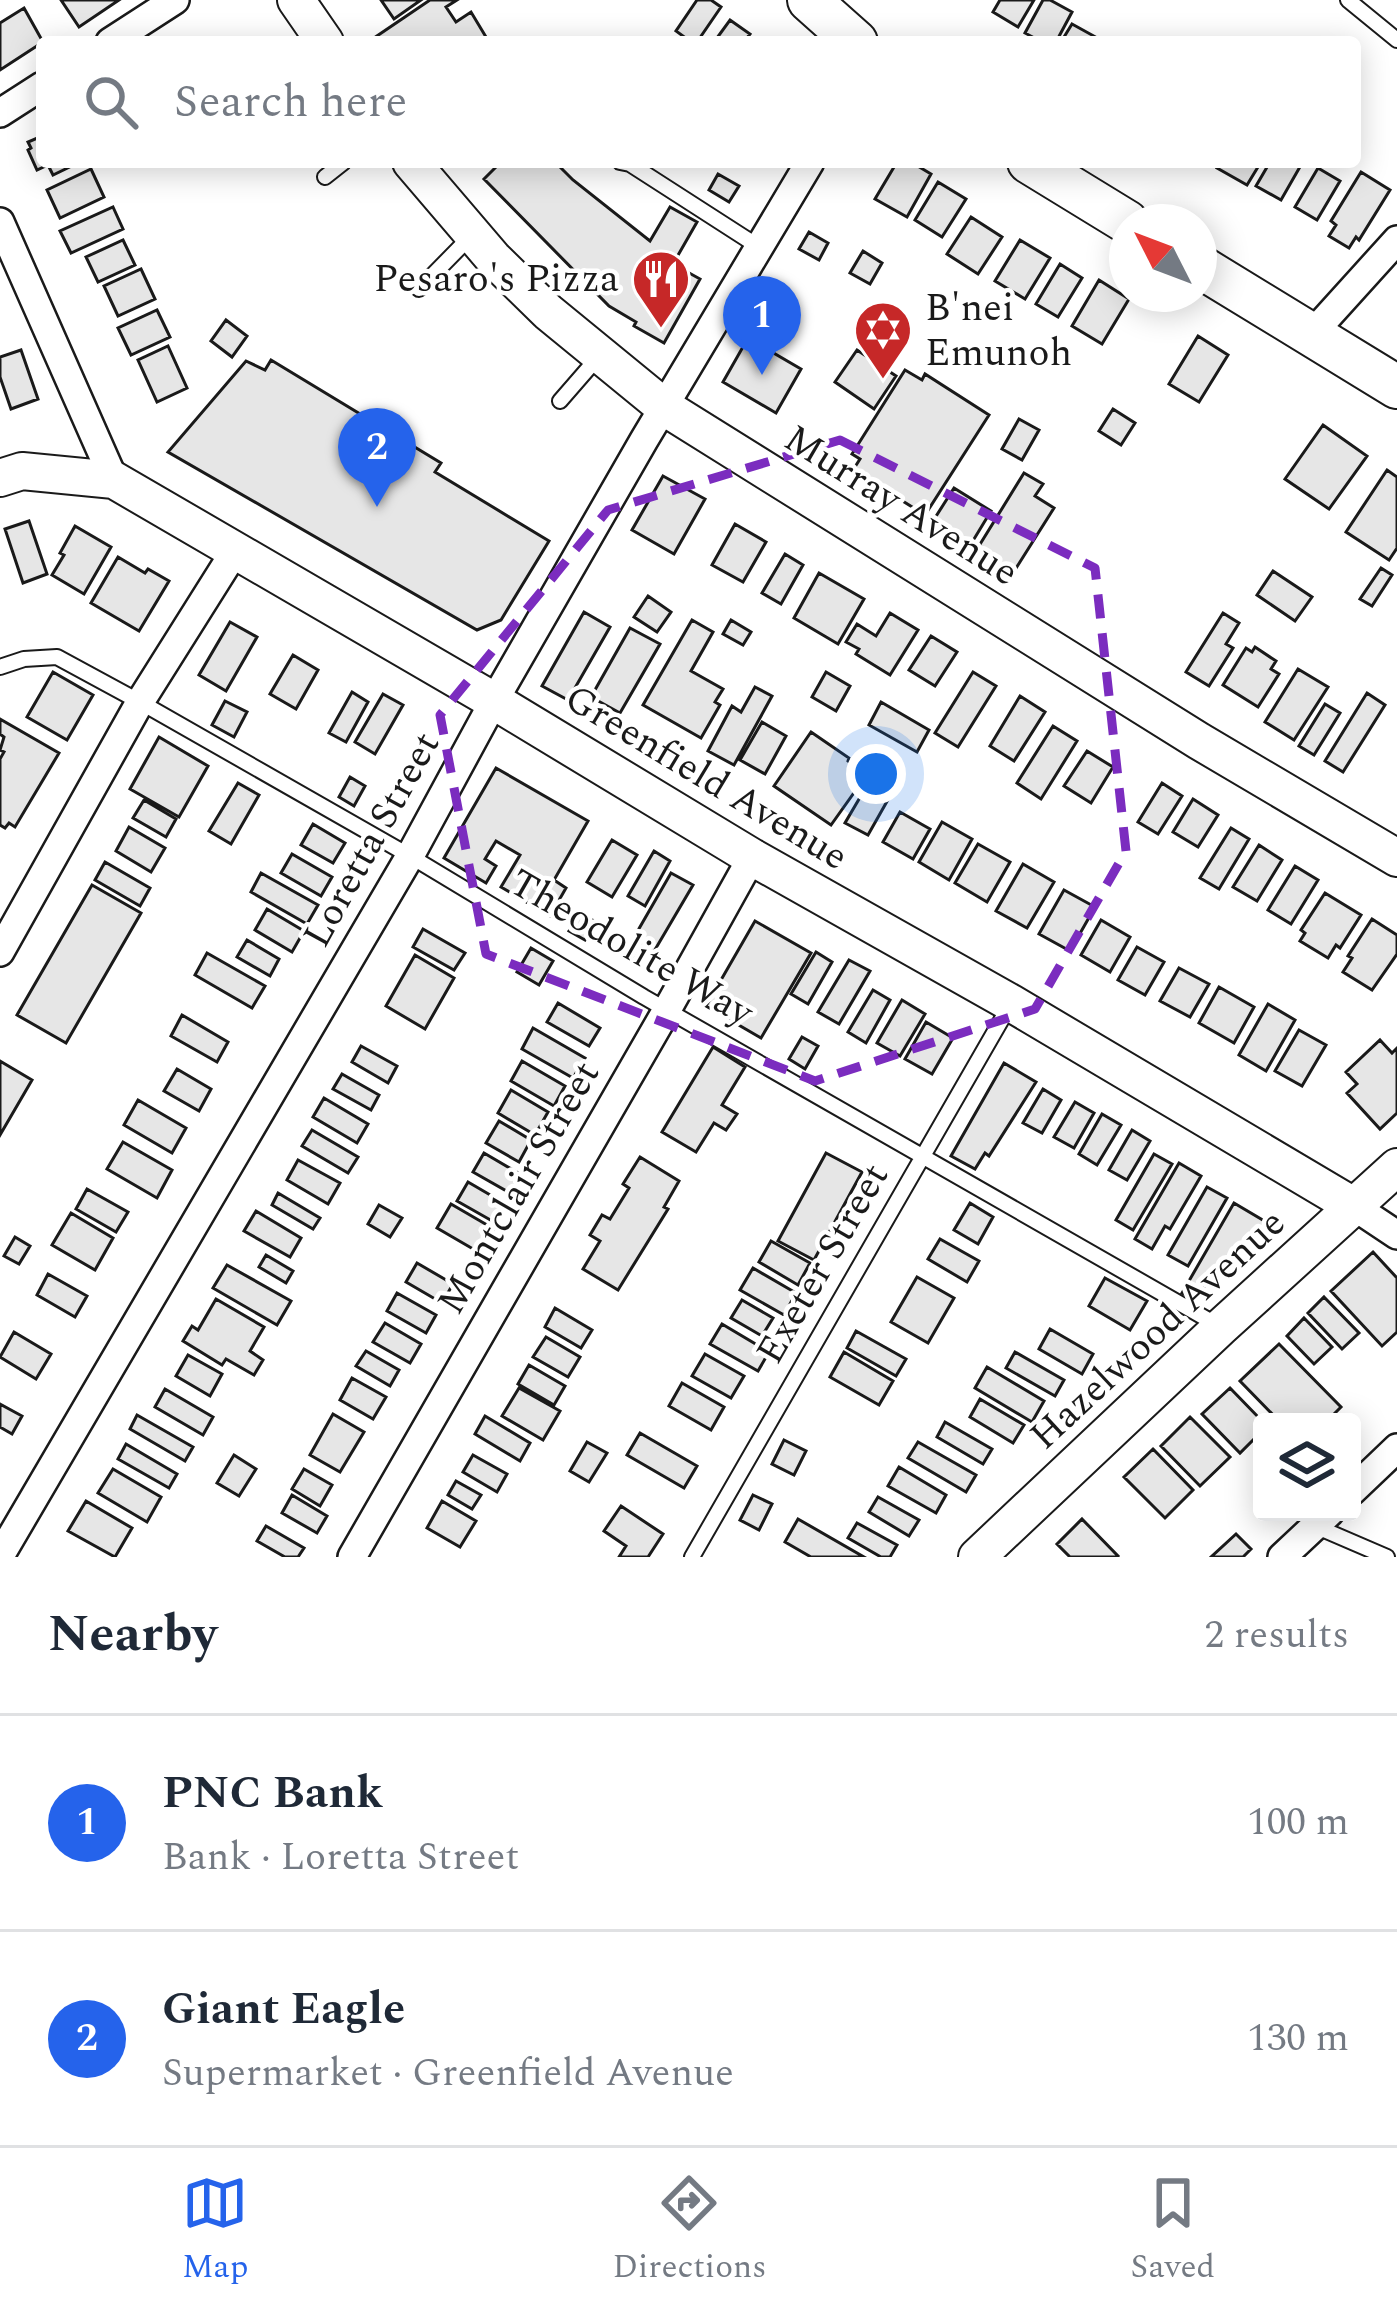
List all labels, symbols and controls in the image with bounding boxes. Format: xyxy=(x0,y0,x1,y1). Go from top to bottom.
search box xyxy=(36,36,1361,168)
text: Search here xyxy=(174,68,407,137)
icon: search xyxy=(78,69,144,135)
north arrow xyxy=(1109,204,1217,312)
restaurant icon: Pesaro's Pizza xyxy=(630,248,692,330)
place label: Pesaro's Pizza xyxy=(373,250,619,309)
pin: 1 xyxy=(723,276,801,375)
place label: B'nei Emunoh xyxy=(925,279,1072,383)
synagogue icon: B'nei Emunoh xyxy=(852,299,914,381)
pin: 2 xyxy=(338,408,416,507)
street label: Murray Avenue xyxy=(772,410,1030,602)
street label: Greenfield Avenue xyxy=(553,670,859,886)
street label: Loretta Street xyxy=(288,721,456,959)
your location xyxy=(846,744,906,804)
street label: Theodolite Way xyxy=(498,854,765,1042)
street label: Montclair Street xyxy=(422,1050,616,1326)
street label: Exeter Street xyxy=(742,1152,904,1376)
street label: Hazelwood Avenue xyxy=(1017,1195,1299,1465)
map controls xyxy=(1253,1413,1361,1521)
button: layers xyxy=(1253,1413,1361,1521)
text: Nearby xyxy=(48,1596,217,1674)
text: 2 results xyxy=(1205,1606,1349,1665)
text: PNC Bank xyxy=(162,1759,383,1828)
text: 1 xyxy=(76,1793,98,1852)
text: 100 m xyxy=(1247,1793,1349,1852)
text: Bank · Loretta Street xyxy=(162,1828,519,1887)
text: Giant Eagle xyxy=(162,1975,405,2044)
text: 2 xyxy=(76,2009,98,2068)
text: 130 m xyxy=(1247,2009,1349,2068)
text: Supermarket · Greenfield Avenue xyxy=(162,2044,734,2103)
tab: Map xyxy=(182,2170,248,2292)
tab: Directions xyxy=(612,2170,766,2292)
tab: Saved xyxy=(1130,2170,1215,2292)

